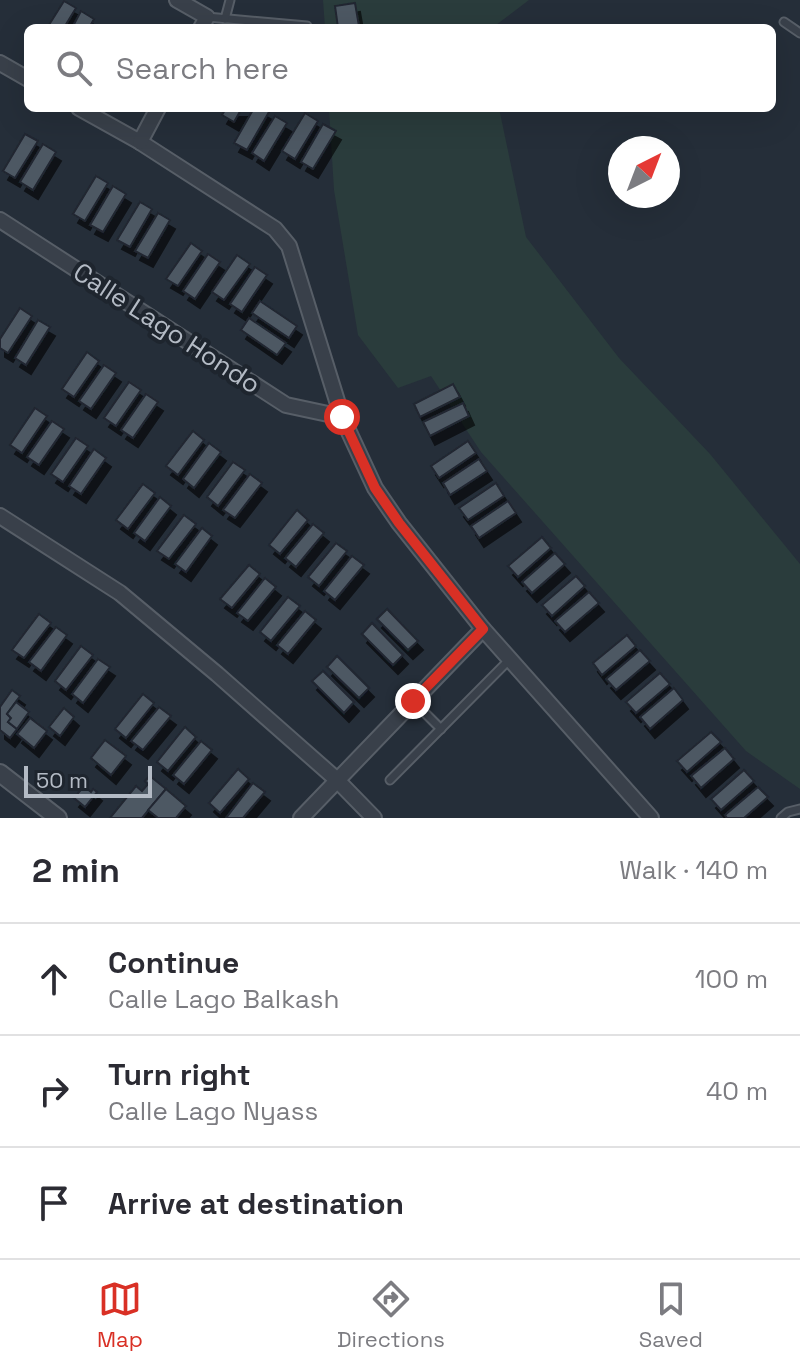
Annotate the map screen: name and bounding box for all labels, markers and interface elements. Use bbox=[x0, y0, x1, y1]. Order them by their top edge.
search box bbox=[24, 24, 776, 112]
icon: search bbox=[52, 46, 96, 90]
text: Search here bbox=[116, 49, 289, 88]
north arrow bbox=[608, 136, 680, 208]
street label: Calle Lago Hondo bbox=[67, 255, 267, 401]
route start bbox=[324, 399, 360, 435]
route end bbox=[395, 683, 431, 719]
scale bar bbox=[24, 762, 152, 798]
text: 50 m bbox=[36, 766, 88, 794]
text: 2 min bbox=[32, 849, 120, 892]
text: Walk · 140 m bbox=[619, 853, 768, 887]
text: Continue bbox=[108, 943, 239, 982]
icon: ahead bbox=[32, 957, 76, 1001]
text: 100 m bbox=[695, 962, 768, 996]
text: Calle Lago Balkash bbox=[108, 982, 339, 1016]
text: Turn right bbox=[108, 1055, 251, 1094]
icon: right bbox=[32, 1069, 76, 1113]
text: 40 m bbox=[706, 1074, 768, 1108]
text: Calle Lago Nyass bbox=[108, 1094, 318, 1128]
icon: arrive bbox=[32, 1181, 76, 1225]
text: Arrive at destination bbox=[108, 1184, 404, 1223]
tab: Map bbox=[97, 1277, 143, 1353]
tab: Directions bbox=[337, 1277, 445, 1353]
tab: Saved bbox=[639, 1277, 703, 1353]

